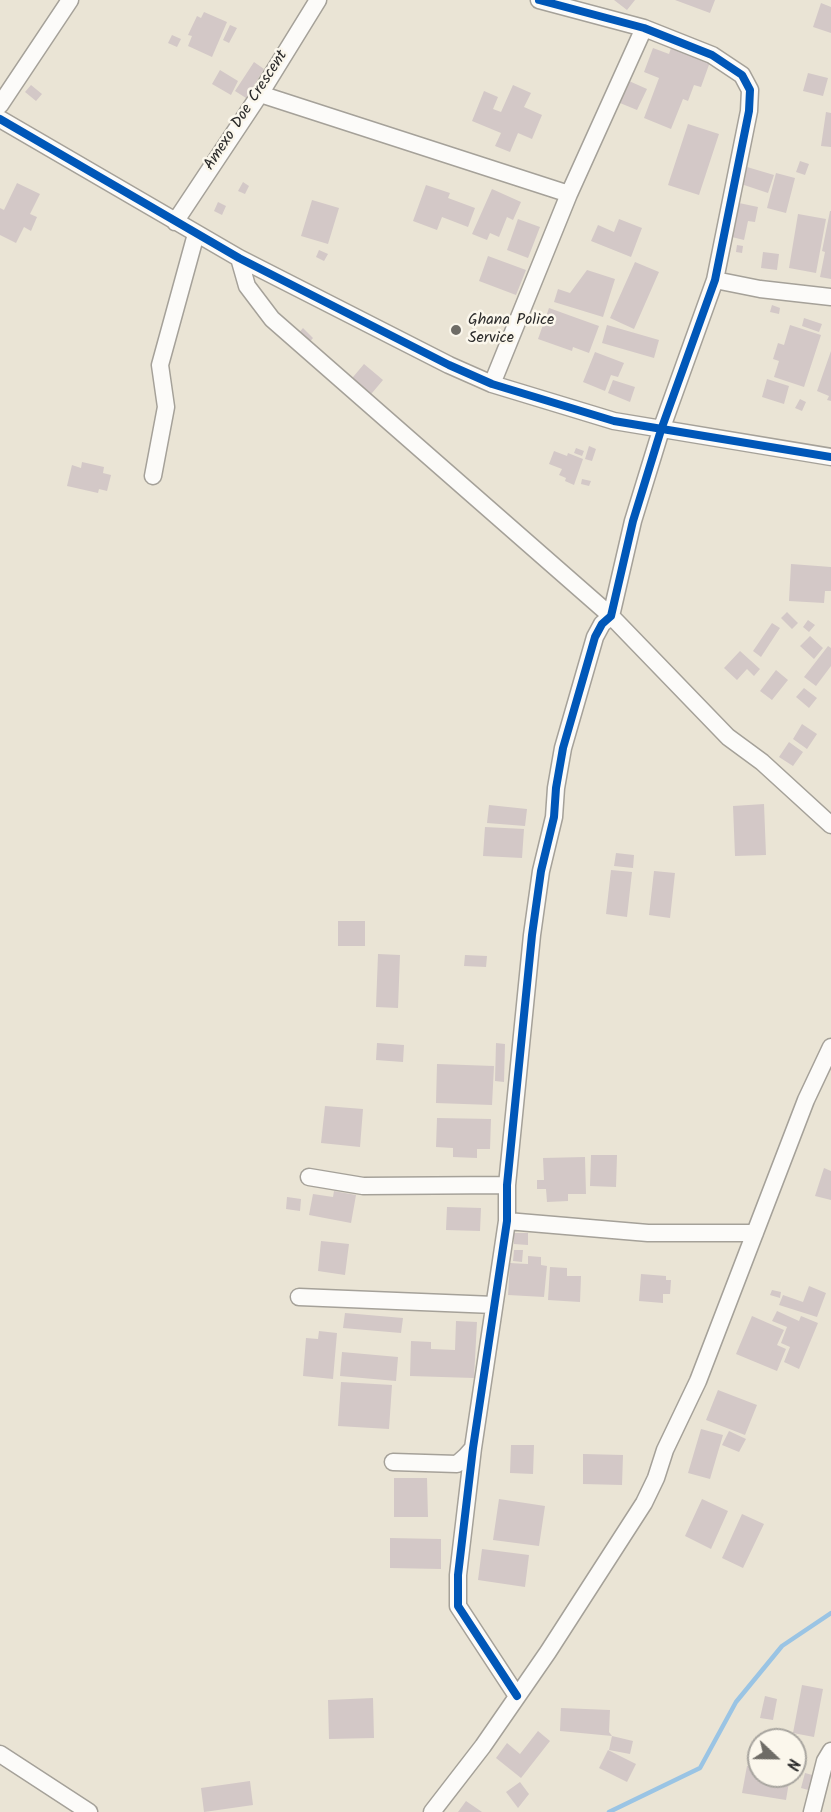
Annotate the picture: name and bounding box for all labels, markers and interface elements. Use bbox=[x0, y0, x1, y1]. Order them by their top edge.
street label: Amexo Doe Crescent bbox=[201, 47, 293, 175]
place label: Ghana Police Service bbox=[468, 311, 554, 349]
marker: Ghana Police Service bbox=[449, 323, 463, 337]
north arrow bbox=[747, 1728, 807, 1788]
text: N bbox=[779, 1755, 806, 1774]

